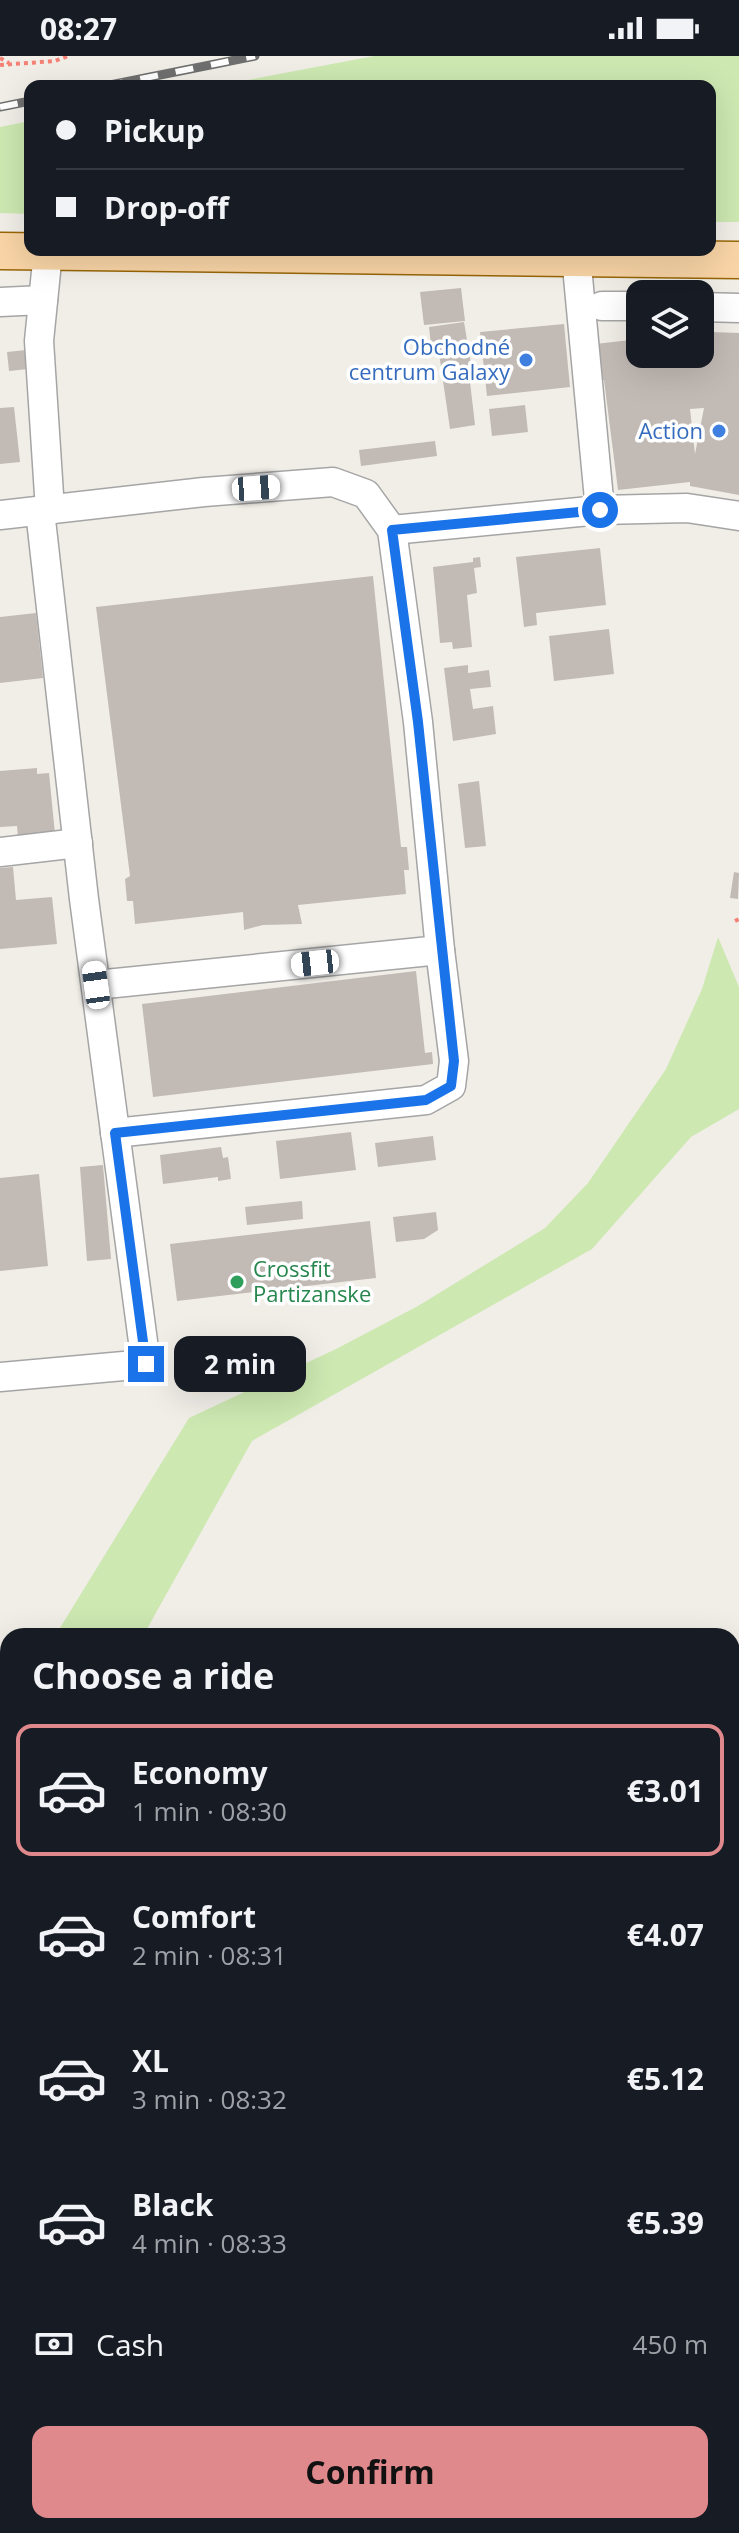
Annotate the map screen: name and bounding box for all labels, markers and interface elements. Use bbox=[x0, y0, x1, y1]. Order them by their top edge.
text: 08:27 bbox=[40, 8, 117, 49]
text: Pickup bbox=[104, 110, 205, 151]
text: Drop-off bbox=[104, 187, 229, 228]
map controls bbox=[626, 280, 714, 368]
button: layers bbox=[626, 280, 714, 368]
place label: Obchodné centrum Galaxy bbox=[349, 331, 511, 386]
marker: Obchodné centrum Galaxy bbox=[517, 351, 535, 369]
place label: Action bbox=[638, 415, 703, 445]
marker: Action bbox=[710, 422, 728, 440]
car bbox=[231, 474, 281, 502]
route start bbox=[582, 492, 618, 528]
car bbox=[290, 949, 340, 977]
car bbox=[81, 960, 111, 1010]
place label: Crossfit Partizanske bbox=[253, 1253, 371, 1308]
marker: Crossfit Partizanske bbox=[228, 1273, 246, 1291]
callout: 2 min bbox=[174, 1336, 306, 1392]
route end bbox=[128, 1346, 164, 1382]
text: 2 min bbox=[204, 1346, 276, 1382]
text: Choose a ride bbox=[32, 1651, 274, 1700]
text: Economy bbox=[132, 1752, 268, 1793]
icon: car bbox=[36, 1754, 108, 1826]
text: €3.01 bbox=[627, 1770, 704, 1811]
text: 1 min · 08:30 bbox=[132, 1793, 287, 1829]
text: Comfort bbox=[132, 1896, 256, 1937]
icon: car bbox=[36, 1898, 108, 1970]
text: €4.07 bbox=[627, 1914, 704, 1955]
text: 2 min · 08:31 bbox=[132, 1937, 287, 1973]
text: XL bbox=[132, 2040, 169, 2081]
icon: car bbox=[36, 2042, 108, 2114]
text: €5.12 bbox=[627, 2058, 704, 2099]
text: 3 min · 08:32 bbox=[132, 2081, 287, 2117]
text: Black bbox=[132, 2184, 213, 2225]
icon: car bbox=[36, 2186, 108, 2258]
text: €5.39 bbox=[627, 2202, 704, 2243]
text: 4 min · 08:33 bbox=[132, 2225, 287, 2261]
icon: cash bbox=[32, 2322, 76, 2366]
text: Cash bbox=[96, 2324, 164, 2365]
text: 450 m bbox=[633, 2326, 708, 2362]
button: Confirm bbox=[32, 2426, 708, 2518]

